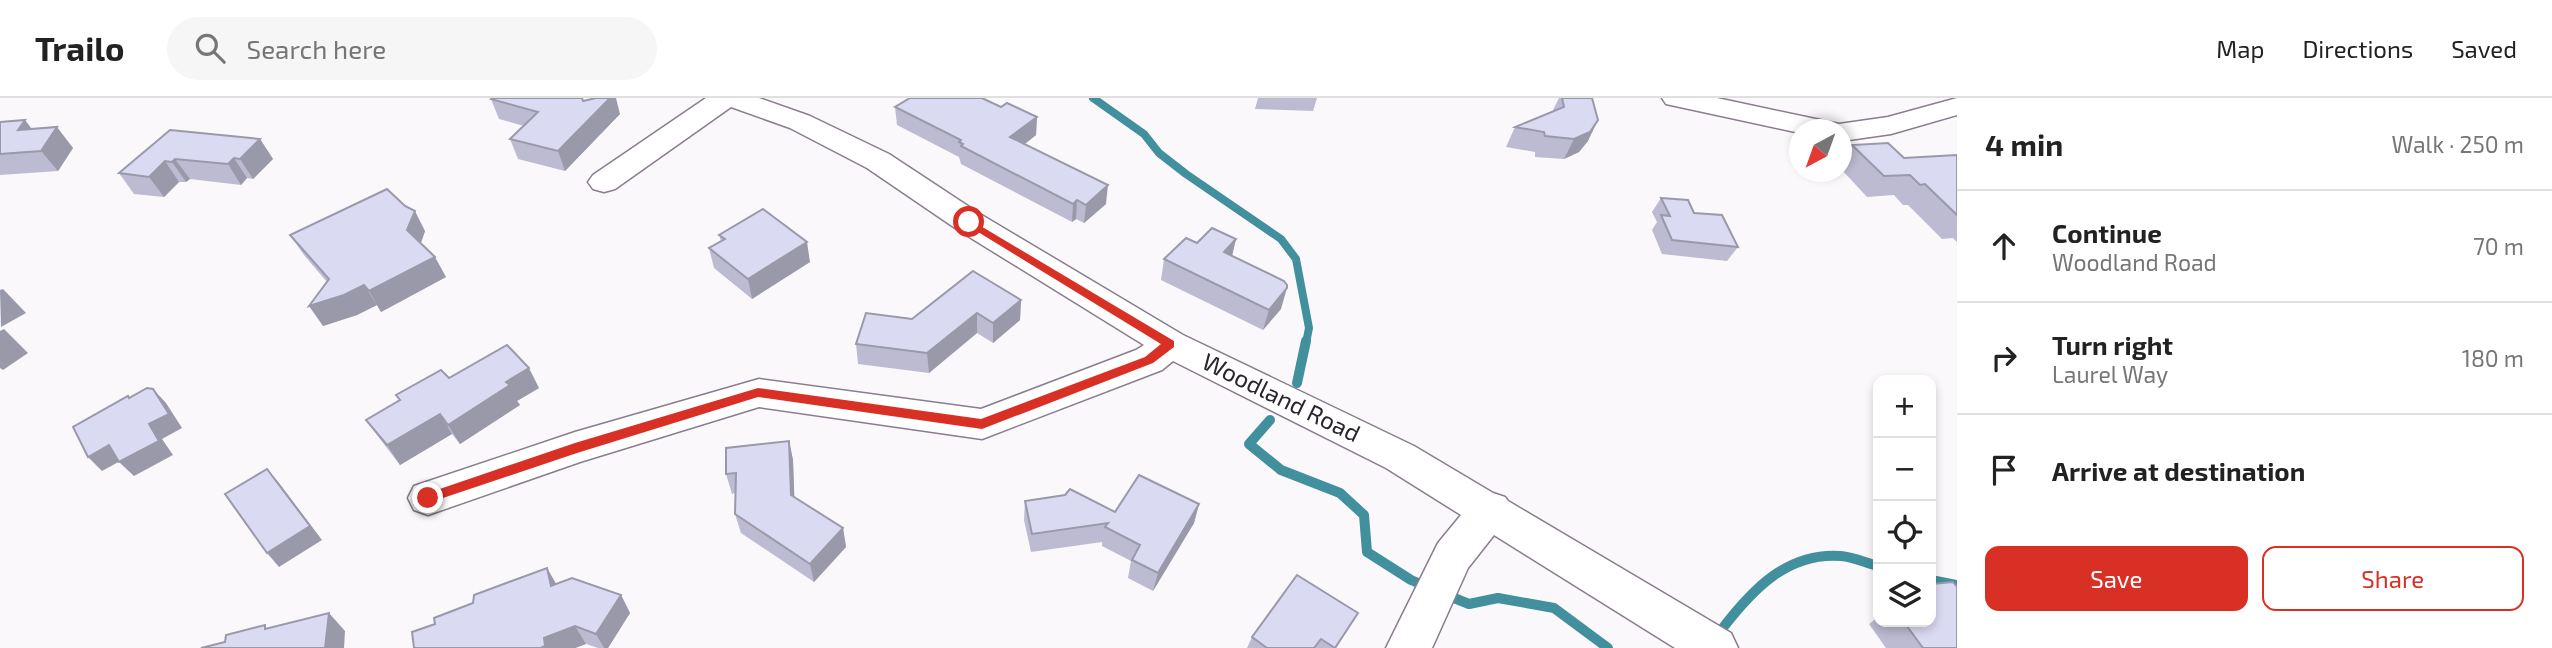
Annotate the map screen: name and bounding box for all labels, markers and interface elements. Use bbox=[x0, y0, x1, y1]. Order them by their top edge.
search box bbox=[167, 17, 657, 80]
text: Trailo bbox=[35, 28, 125, 68]
icon: search bbox=[191, 29, 229, 67]
text: Search here bbox=[247, 33, 386, 64]
text: Map bbox=[2216, 34, 2264, 63]
text: Directions bbox=[2302, 34, 2413, 63]
text: Saved bbox=[2451, 34, 2517, 63]
north arrow bbox=[1789, 119, 1852, 182]
text: 4 min bbox=[1985, 126, 2063, 162]
text: Walk · 250 m bbox=[2391, 130, 2524, 158]
route start bbox=[953, 206, 984, 237]
text: Continue bbox=[2052, 217, 2162, 248]
icon: ahead bbox=[1985, 227, 2023, 265]
text: 70 m bbox=[2473, 232, 2524, 260]
text: Woodland Road bbox=[2052, 248, 2217, 276]
text: Turn right bbox=[2052, 329, 2173, 360]
icon: right bbox=[1985, 339, 2023, 377]
text: 180 m bbox=[2462, 344, 2524, 372]
street label: Woodland Road bbox=[1198, 346, 1365, 447]
text: Laurel Way bbox=[2052, 360, 2168, 388]
map controls bbox=[1873, 375, 1936, 627]
button: + bbox=[1873, 375, 1936, 438]
button: − bbox=[1873, 438, 1936, 501]
icon: arrive bbox=[1985, 451, 2023, 489]
text: Arrive at destination bbox=[2052, 455, 2305, 486]
route end bbox=[412, 482, 443, 513]
button: locate bbox=[1873, 501, 1936, 564]
button: Save bbox=[1985, 546, 2248, 611]
button: Share bbox=[2262, 546, 2524, 611]
button: layers bbox=[1873, 564, 1936, 627]

